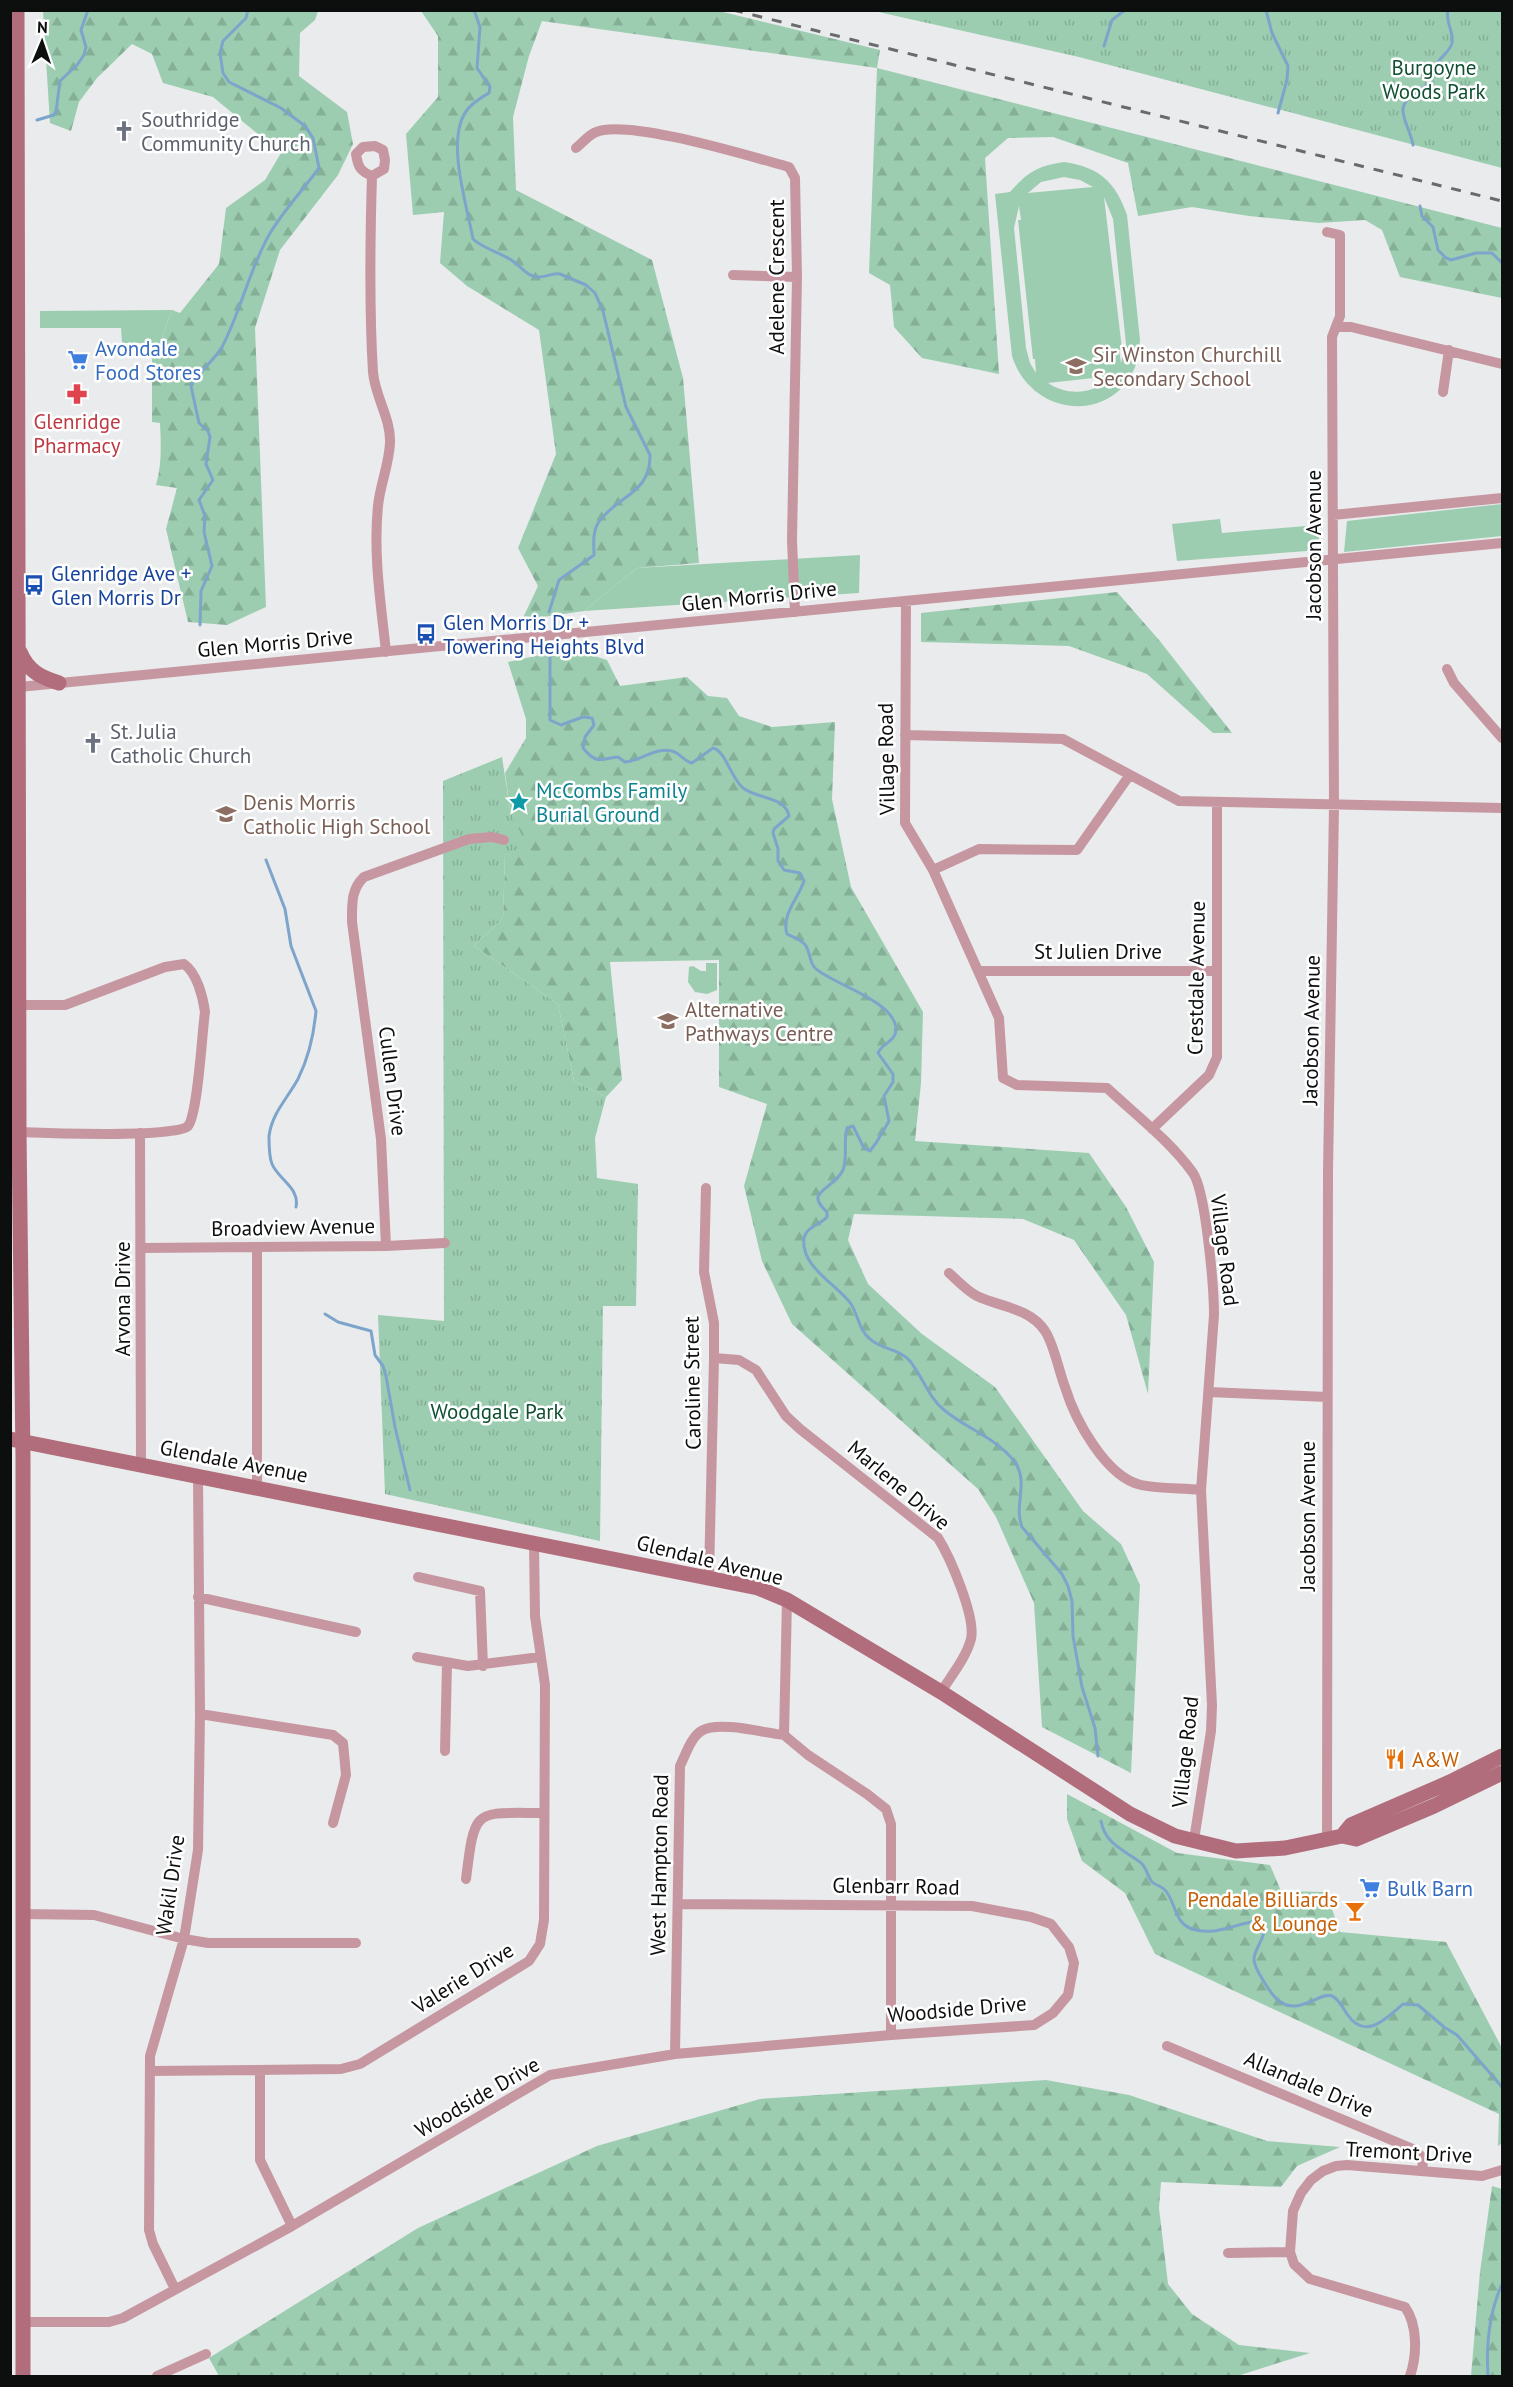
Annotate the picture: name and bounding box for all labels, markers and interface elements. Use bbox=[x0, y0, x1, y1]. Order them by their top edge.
north arrow bbox=[12, 12, 72, 72]
text: N bbox=[37, 17, 48, 37]
park label: Burgoyne Woods Park bbox=[1382, 54, 1486, 105]
place label: Southridge Community Church bbox=[141, 106, 311, 157]
church icon: Southridge Community Church bbox=[112, 119, 136, 143]
street label: Adelene Crescent bbox=[763, 199, 790, 355]
place label: Avondale Food Stores bbox=[95, 335, 201, 386]
place label: Sir Winston Churchill Secondary School bbox=[1093, 341, 1282, 392]
supermarket icon: Avondale Food Stores bbox=[66, 348, 90, 372]
school or university icon: Sir Winston Churchill Secondary School bbox=[1064, 354, 1088, 378]
pharmacy icon: Glenridge Pharmacy bbox=[65, 382, 89, 406]
place label: Glenridge Pharmacy bbox=[33, 408, 121, 459]
street label: Jacobson Avenue bbox=[1300, 470, 1327, 621]
place label: Glenridge Ave + Glen Morris Dr bbox=[51, 560, 191, 611]
bus stop icon: Glenridge Ave + Glen Morris Dr bbox=[22, 573, 46, 597]
street label: Glen Morris Drive bbox=[680, 574, 838, 618]
place label: Glen Morris Dr + Towering Heights Blvd bbox=[443, 609, 645, 660]
bus stop icon: Glen Morris Dr + Towering Heights Blvd bbox=[414, 622, 438, 646]
street label: Glen Morris Drive bbox=[196, 623, 354, 663]
street label: Village Road bbox=[872, 703, 900, 816]
place label: St. Julia Catholic Church bbox=[110, 718, 251, 769]
church icon: St. Julia Catholic Church bbox=[81, 731, 105, 755]
place label: McCombs Family Burial Ground bbox=[536, 777, 688, 828]
place label: Denis Morris Catholic High School bbox=[243, 789, 430, 840]
place icon: McCombs Family Burial Ground bbox=[507, 790, 531, 814]
school or university icon: Denis Morris Catholic High School bbox=[214, 802, 238, 826]
street label: Crestdale Avenue bbox=[1181, 901, 1211, 1055]
street label: St Julien Drive bbox=[1034, 938, 1162, 965]
street label: Jacobson Avenue bbox=[1296, 955, 1326, 1106]
place label: Alternative Pathways Centre bbox=[685, 996, 833, 1047]
school or university icon: Alternative Pathways Centre bbox=[656, 1009, 680, 1033]
street label: Cullen Drive bbox=[373, 1025, 413, 1137]
street label: Village Road bbox=[1205, 1192, 1245, 1307]
street label: Broadview Avenue bbox=[211, 1212, 375, 1242]
street label: Arvona Drive bbox=[109, 1241, 136, 1357]
street label: Caroline Street bbox=[677, 1316, 707, 1450]
park label: Woodgale Park bbox=[430, 1398, 564, 1425]
street label: Glendale Avenue bbox=[158, 1433, 310, 1489]
street label: Marlene Drive bbox=[842, 1434, 956, 1536]
street label: Jacobson Avenue bbox=[1294, 1441, 1321, 1592]
street label: Glendale Avenue bbox=[634, 1529, 786, 1591]
street label: Village Road bbox=[1166, 1695, 1204, 1810]
place label: A&W bbox=[1412, 1746, 1459, 1773]
restaurant icon: A&W bbox=[1383, 1747, 1407, 1771]
street label: West Hampton Road bbox=[644, 1774, 674, 1956]
street label: Wakil Drive bbox=[150, 1833, 190, 1937]
street label: Glenbarr Road bbox=[832, 1871, 960, 1901]
place label: Bulk Barn bbox=[1387, 1875, 1473, 1902]
supermarket icon: Bulk Barn bbox=[1358, 1876, 1382, 1900]
place label: Pendale Billiards & Lounge bbox=[1187, 1886, 1338, 1937]
bar icon: Pendale Billiards & Lounge bbox=[1343, 1899, 1367, 1923]
street label: Valerie Drive bbox=[407, 1936, 519, 2020]
street label: Woodside Drive bbox=[886, 1989, 1028, 2029]
street label: Allandale Drive bbox=[1240, 2045, 1378, 2123]
street label: Woodside Drive bbox=[410, 2050, 544, 2144]
street label: Tremont Drive bbox=[1345, 2135, 1473, 2169]

